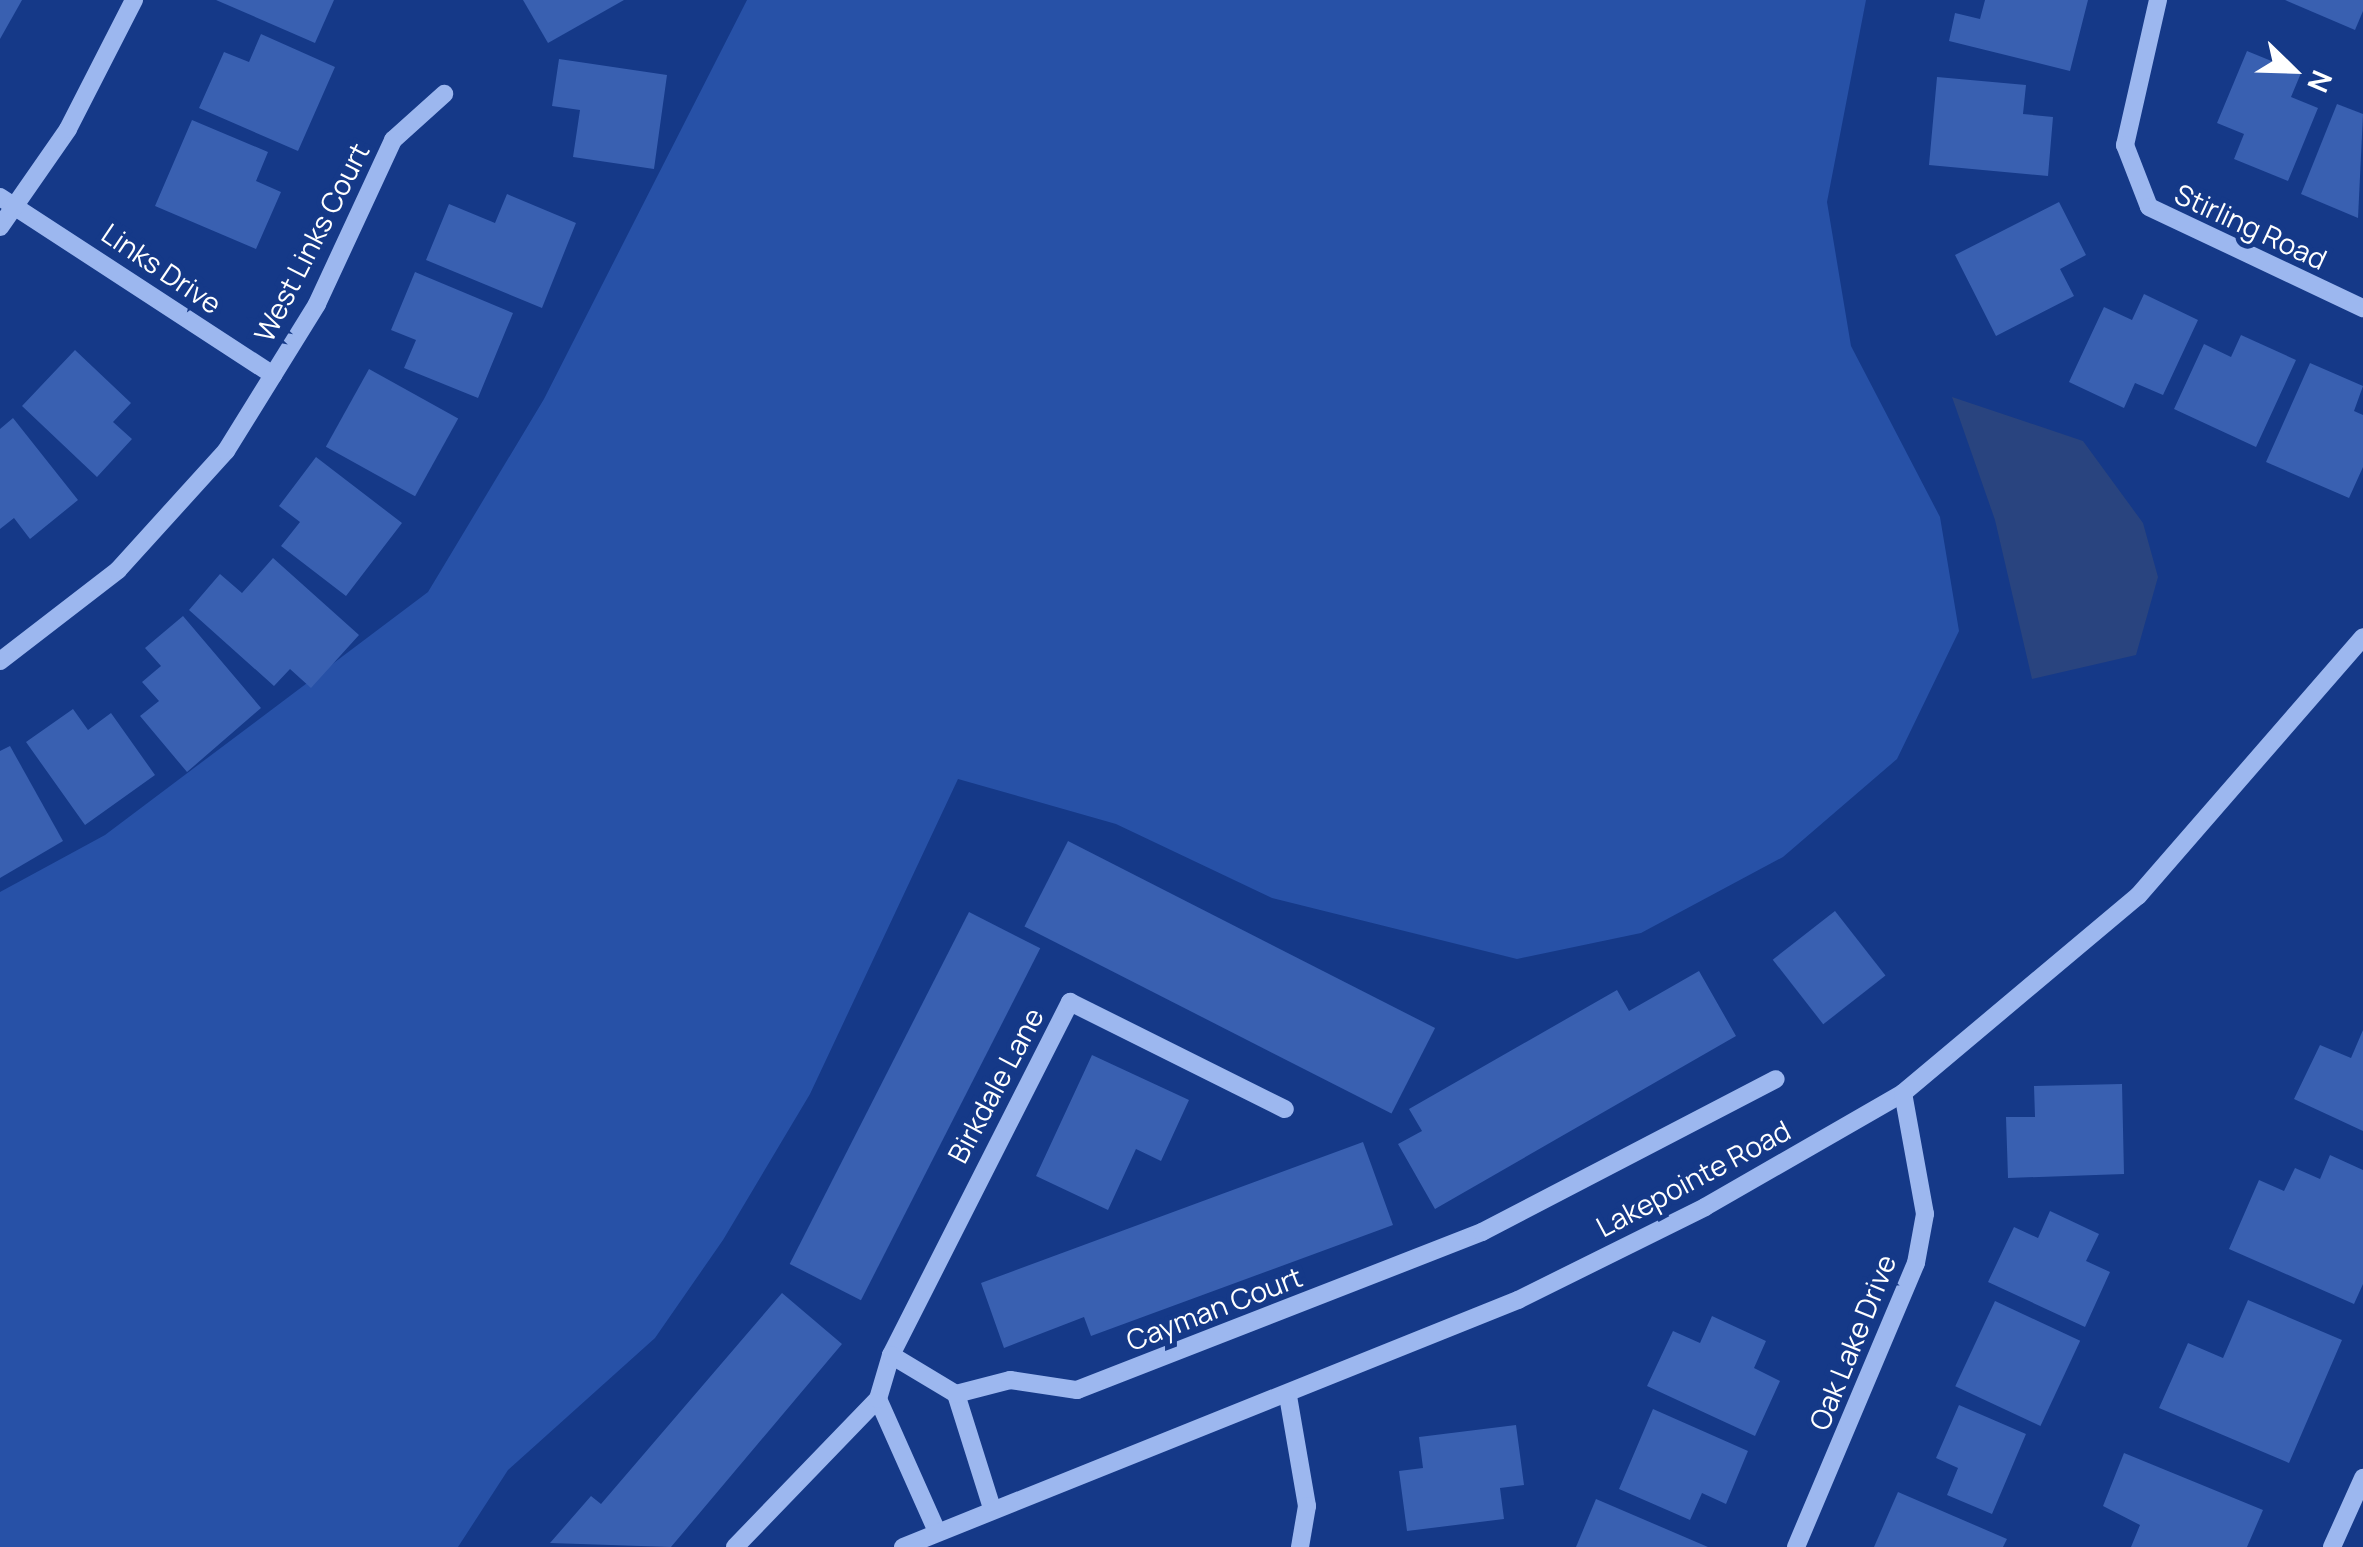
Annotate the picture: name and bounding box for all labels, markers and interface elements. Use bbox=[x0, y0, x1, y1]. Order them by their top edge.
north arrow bbox=[2243, 20, 2343, 120]
text: N bbox=[2299, 65, 2342, 98]
street label: West Links Court bbox=[246, 137, 376, 347]
street label: Stirling Road bbox=[2170, 176, 2332, 276]
street label: Links Drive bbox=[96, 216, 228, 320]
street label: Birkdale Lane bbox=[940, 1002, 1050, 1168]
street label: Lakepointe Road bbox=[1590, 1113, 1796, 1243]
street label: Oak Lake Drive bbox=[1802, 1249, 1902, 1435]
street label: Cayman Court bbox=[1121, 1259, 1307, 1357]

